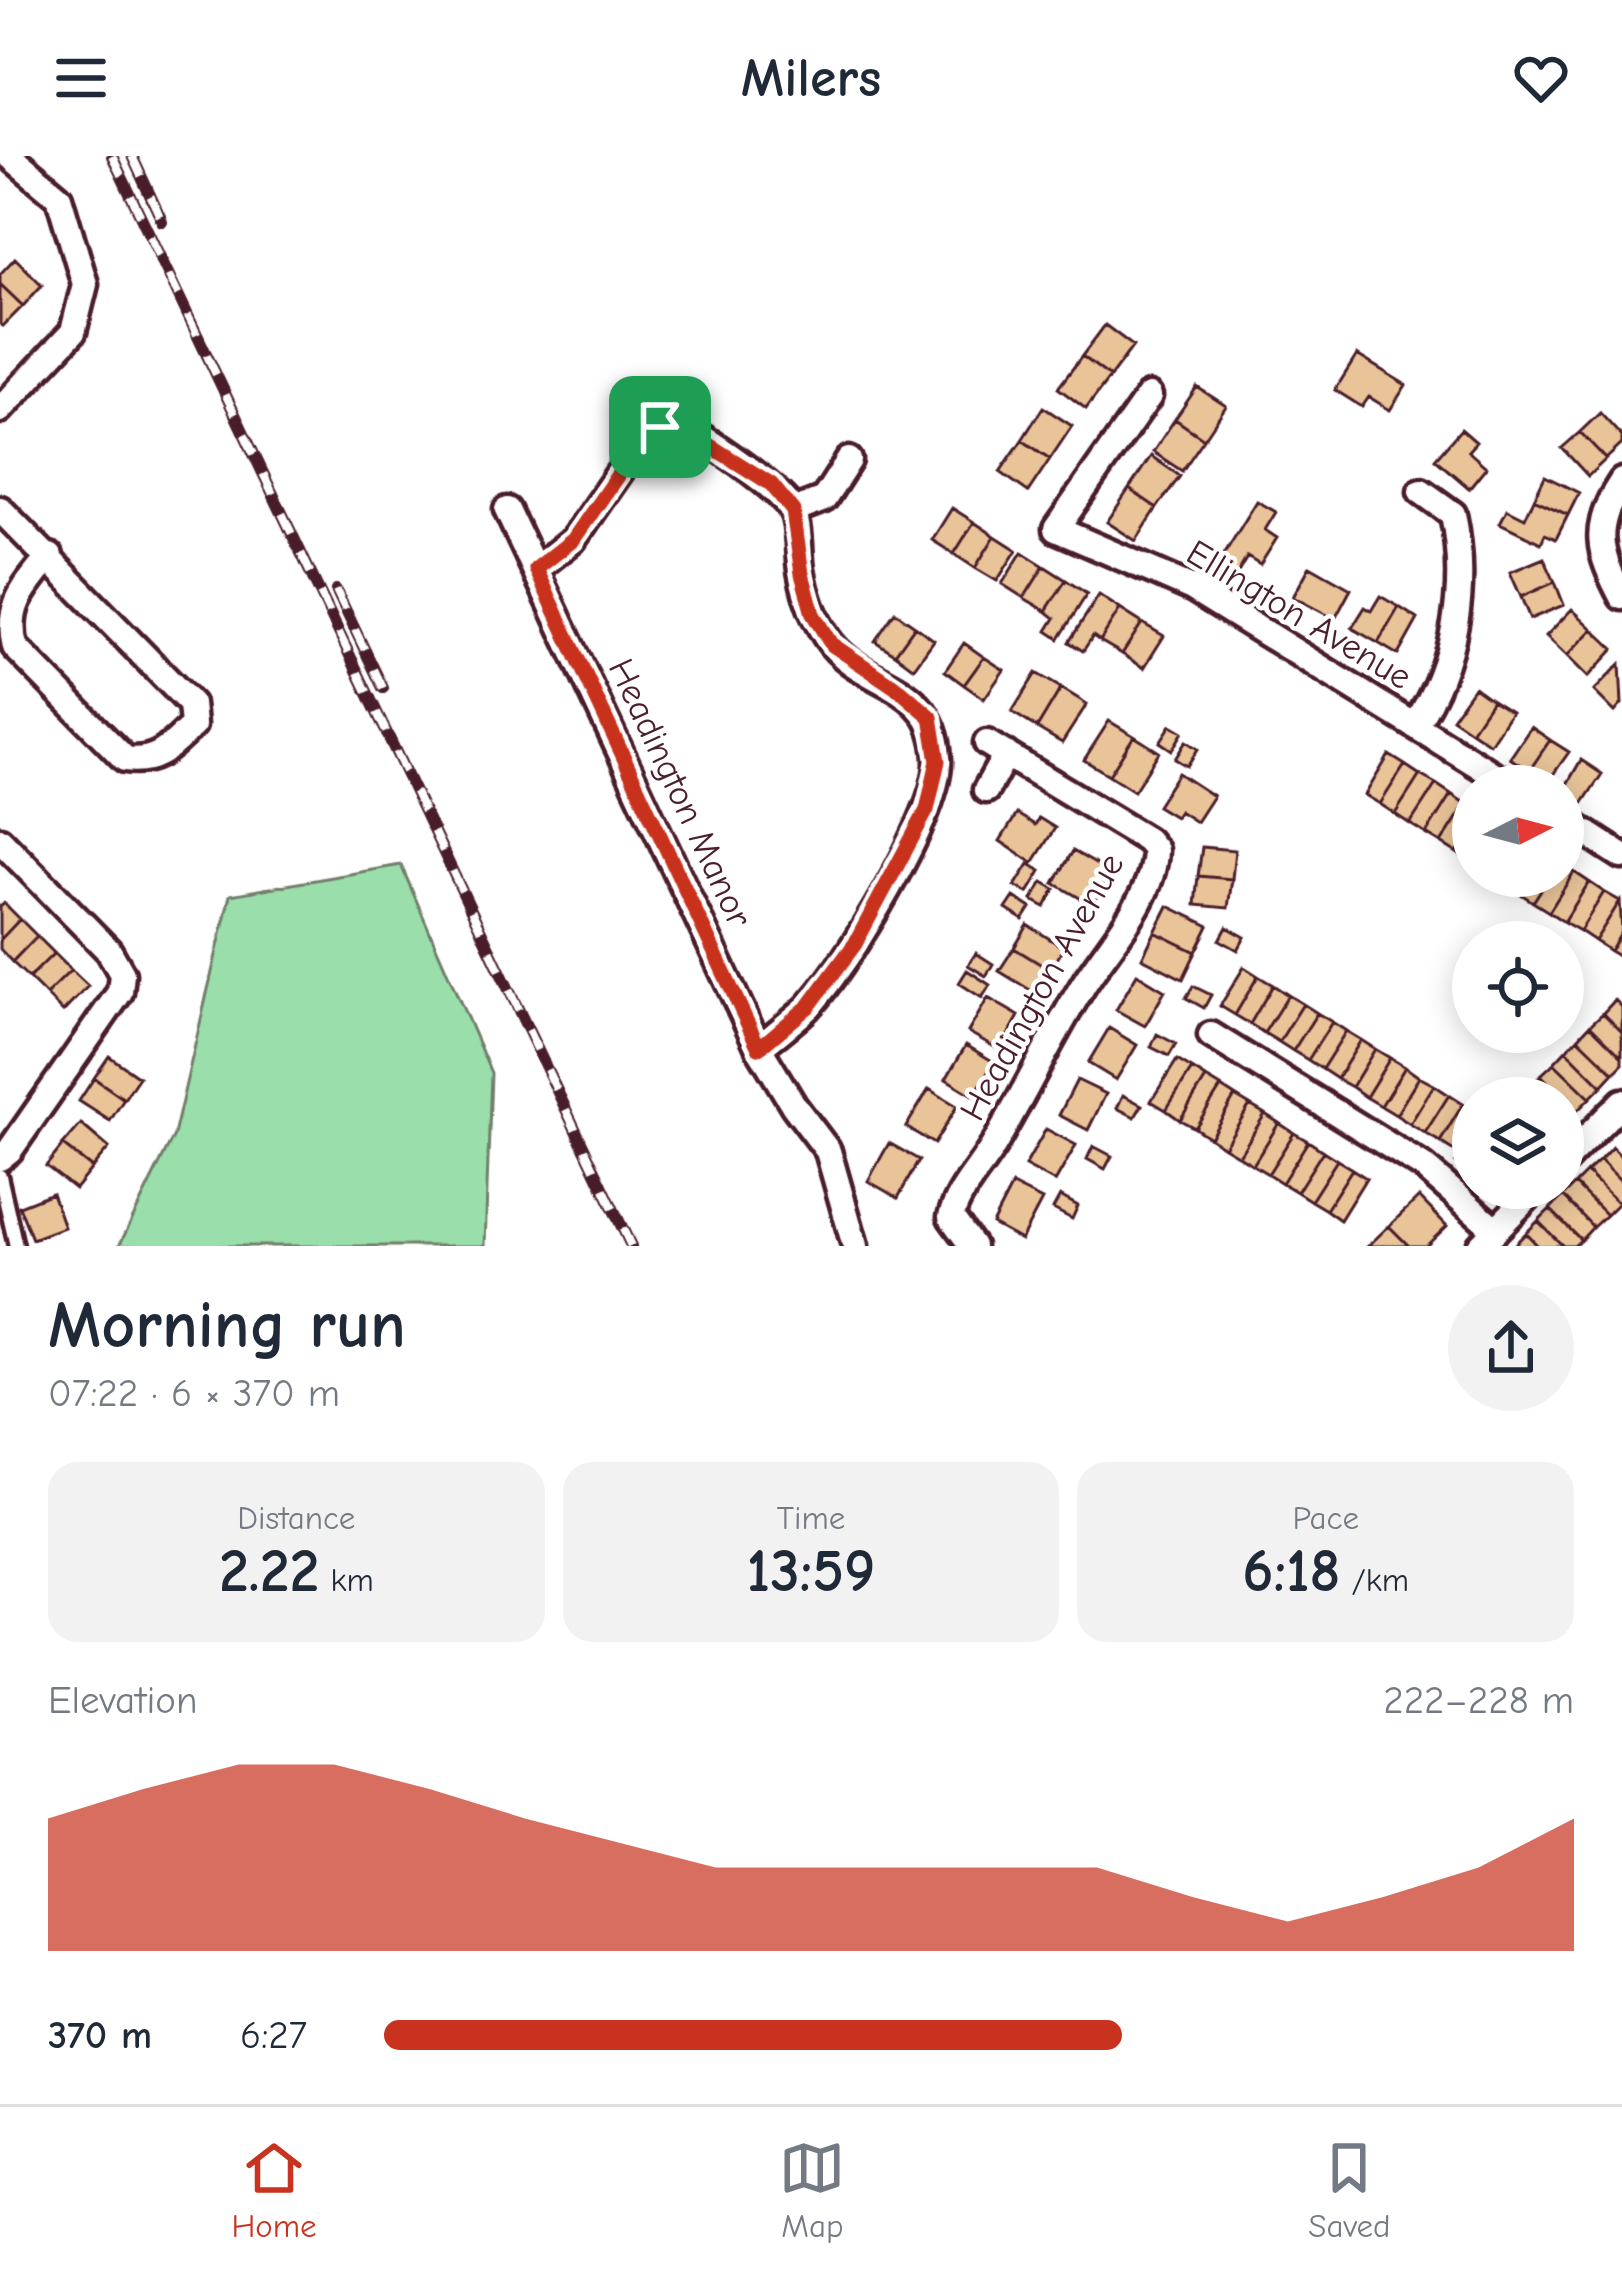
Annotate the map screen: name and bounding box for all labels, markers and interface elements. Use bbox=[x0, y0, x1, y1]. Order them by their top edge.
icon: menu bbox=[48, 45, 114, 111]
icon: heart bbox=[1508, 45, 1574, 111]
text: Milers bbox=[741, 47, 881, 110]
pin bbox=[609, 376, 711, 478]
icon: arrive bbox=[627, 394, 693, 460]
street label: Ellington Avenue bbox=[1179, 532, 1419, 698]
street label: Headington Manor bbox=[600, 652, 760, 934]
north arrow bbox=[1452, 765, 1584, 897]
map controls bbox=[1452, 765, 1584, 1209]
street label: Headington Avenue bbox=[952, 846, 1132, 1128]
button: locate bbox=[1452, 921, 1584, 1053]
button: layers bbox=[1452, 1077, 1584, 1209]
button: share bbox=[1448, 1285, 1574, 1411]
text: Morning run bbox=[48, 1288, 406, 1364]
text: 07:22 · 6 × 370 m bbox=[48, 1371, 340, 1416]
text: Distance bbox=[237, 1499, 355, 1537]
text: Time bbox=[777, 1499, 845, 1537]
text: Pace bbox=[1292, 1499, 1359, 1537]
text: 2.22 bbox=[219, 1537, 319, 1606]
text: 13:59 bbox=[747, 1537, 875, 1606]
text: 6:18 bbox=[1242, 1537, 1340, 1606]
text: km bbox=[319, 1561, 374, 1599]
text: /km bbox=[1340, 1561, 1409, 1599]
text: Elevation bbox=[48, 1678, 197, 1723]
text: 222–228 m bbox=[1383, 1678, 1574, 1723]
text: 370 m bbox=[48, 2013, 152, 2058]
text: 6:27 bbox=[240, 2013, 307, 2058]
tab: Home bbox=[231, 2135, 317, 2245]
tab: Map bbox=[779, 2135, 845, 2245]
tab: Saved bbox=[1308, 2135, 1391, 2245]

